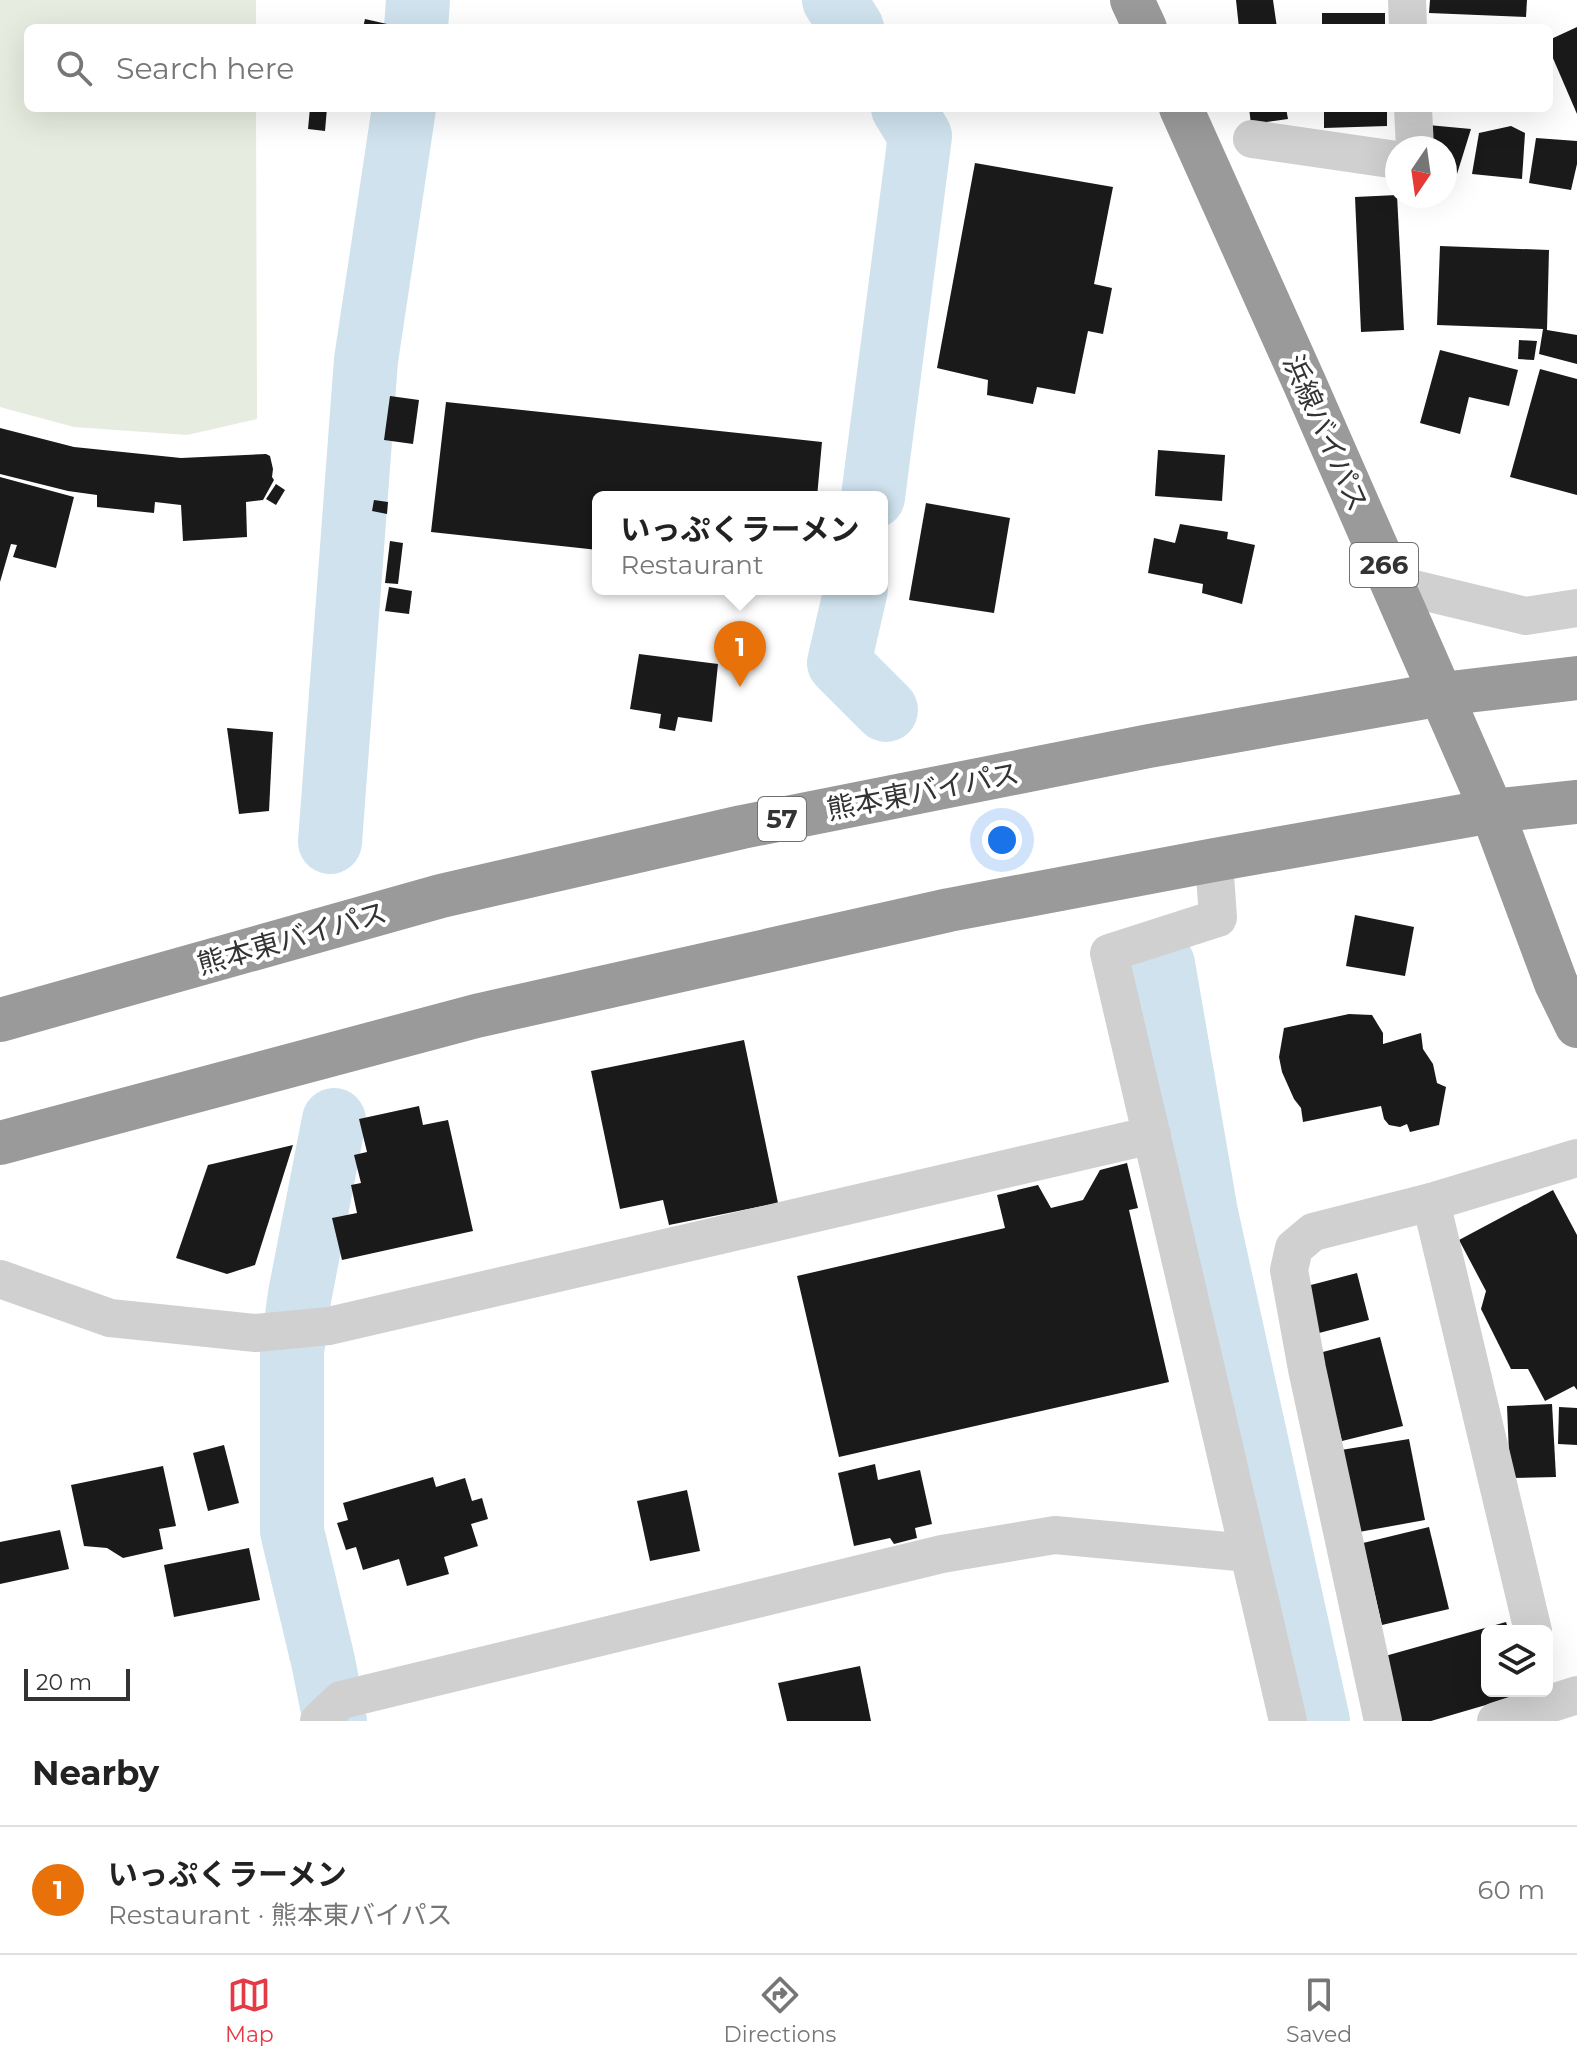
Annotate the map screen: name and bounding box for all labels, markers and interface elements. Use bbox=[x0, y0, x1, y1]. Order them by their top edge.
search box bbox=[24, 24, 1553, 112]
icon: search bbox=[52, 46, 96, 90]
text: Search here bbox=[116, 50, 294, 87]
north arrow bbox=[1385, 136, 1457, 208]
street label: 浜線バイパス bbox=[1276, 350, 1376, 516]
popup bbox=[592, 491, 888, 595]
text: いっぷくラーメン bbox=[621, 511, 859, 548]
road number: 266 bbox=[1350, 543, 1418, 587]
text: Restaurant bbox=[621, 549, 763, 581]
pin: 1 bbox=[714, 621, 766, 687]
street label: 熊本東バイパス bbox=[824, 756, 1022, 826]
road number: 57 bbox=[758, 797, 806, 841]
your location bbox=[982, 820, 1022, 860]
street label: 熊本東バイパス bbox=[193, 895, 391, 981]
map controls bbox=[1481, 1625, 1553, 1697]
button: layers bbox=[1481, 1625, 1553, 1697]
scale bar bbox=[24, 1665, 130, 1701]
text: 20 m bbox=[36, 1669, 92, 1696]
text: Nearby bbox=[32, 1752, 159, 1794]
text: いっぷくラーメン bbox=[108, 1856, 347, 1893]
text: 1 bbox=[53, 1874, 63, 1906]
text: 60 m bbox=[1478, 1874, 1545, 1906]
text: Restaurant · 熊本東バイパス bbox=[108, 1899, 453, 1931]
tab: Map bbox=[225, 1973, 274, 2048]
tab: Directions bbox=[724, 1973, 836, 2048]
tab: Saved bbox=[1286, 1973, 1352, 2048]

